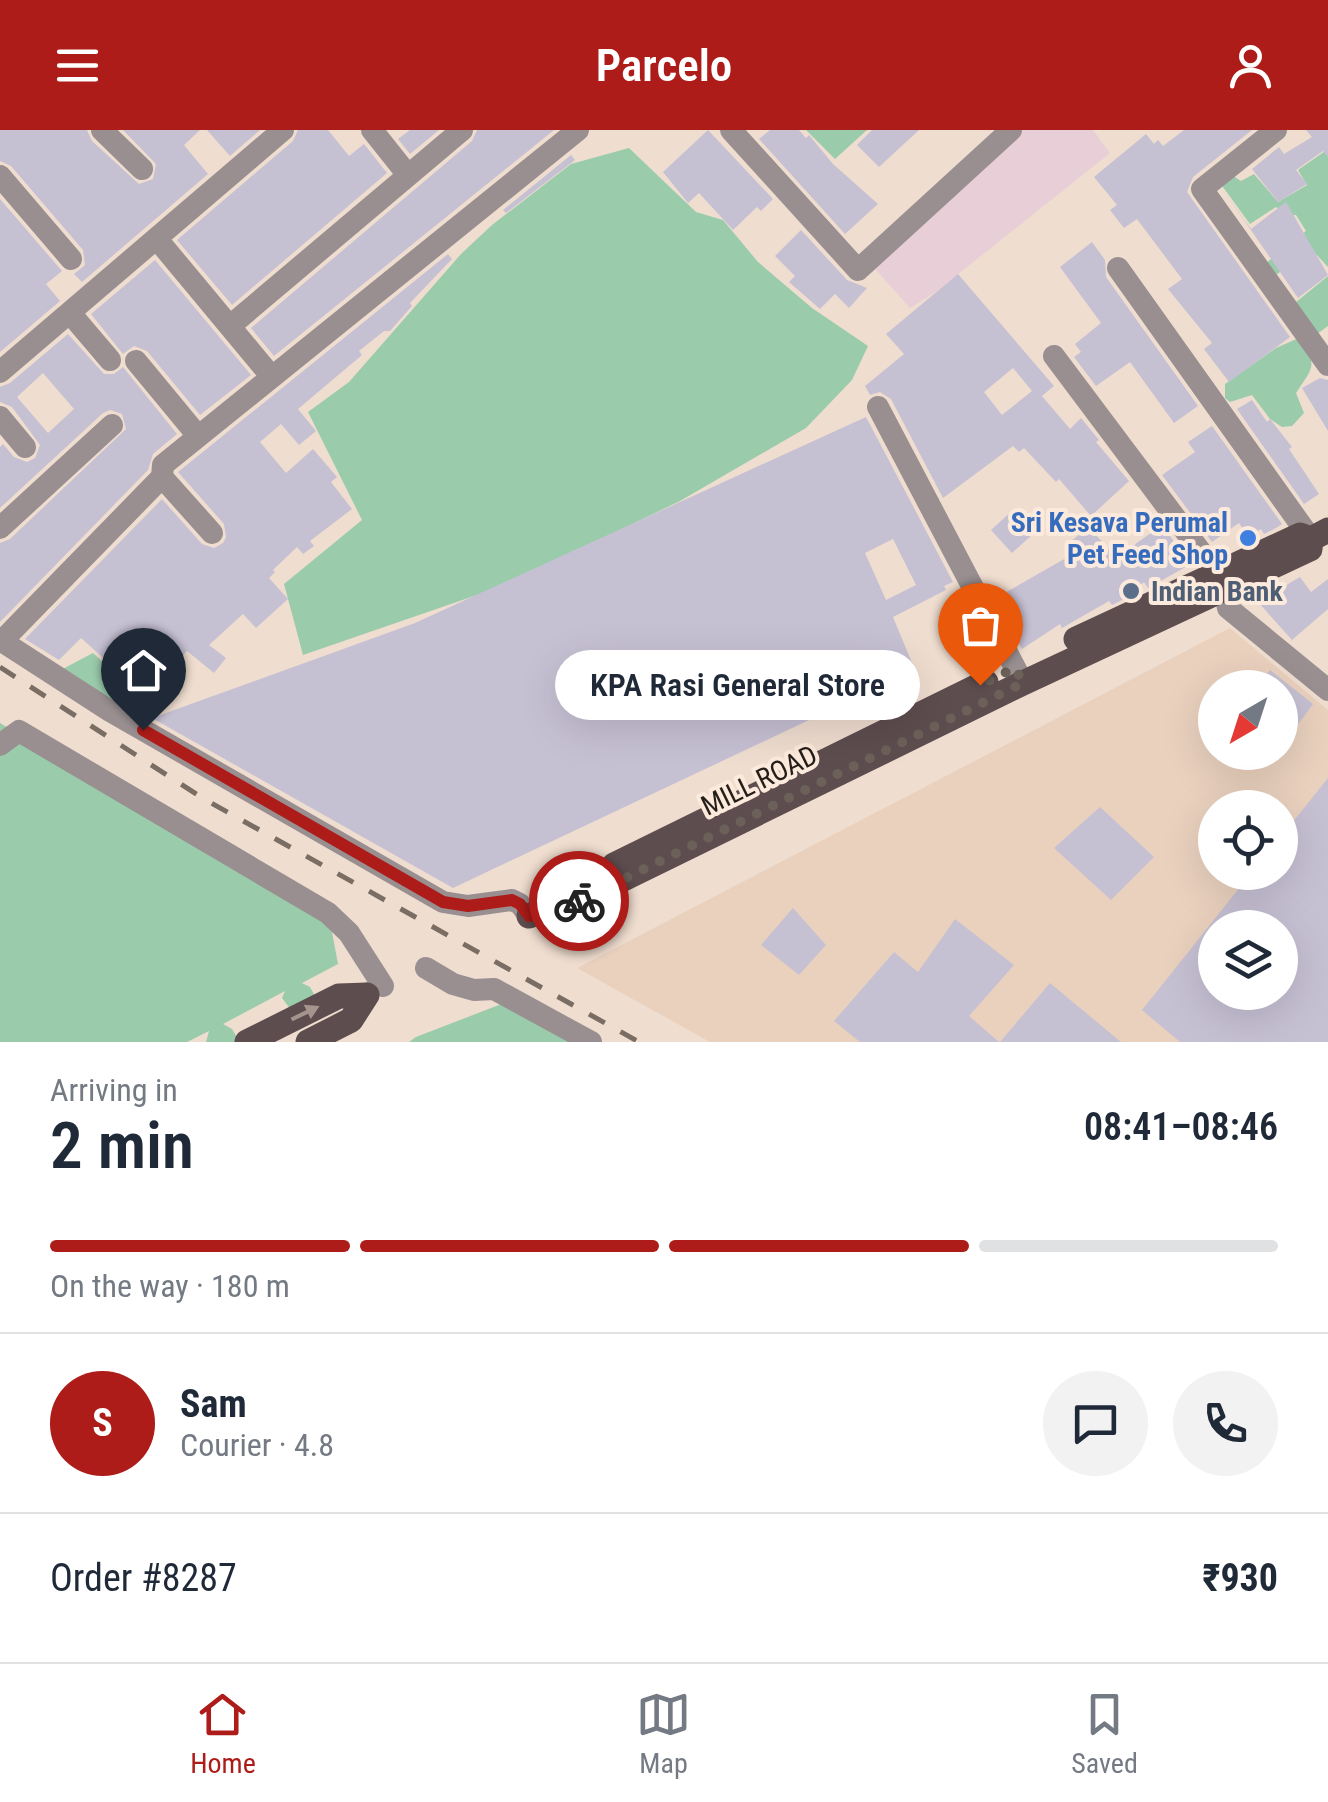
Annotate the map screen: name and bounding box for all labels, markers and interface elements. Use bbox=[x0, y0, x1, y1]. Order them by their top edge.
icon: menu bbox=[50, 38, 105, 93]
icon: person bbox=[1223, 38, 1278, 93]
text: Parcelo bbox=[596, 39, 732, 92]
place label: Sri Kesava Perumal Pet Feed Shop bbox=[1011, 506, 1228, 571]
marker: Sri Kesava Perumal Pet Feed Shop bbox=[1237, 527, 1259, 549]
place label: Indian Bank bbox=[1151, 575, 1283, 608]
marker: Indian Bank bbox=[1120, 580, 1142, 602]
pin bbox=[938, 583, 1023, 686]
icon: bag bbox=[953, 598, 1008, 653]
pin bbox=[101, 628, 186, 731]
icon: home bbox=[116, 643, 171, 698]
callout: KPA Rasi General Store bbox=[555, 650, 920, 720]
text: KPA Rasi General Store bbox=[590, 666, 885, 704]
north arrow bbox=[1198, 670, 1298, 770]
map controls bbox=[1198, 670, 1298, 1010]
street label: MILL ROAD bbox=[696, 738, 823, 823]
button: locate bbox=[1198, 790, 1298, 890]
courier bbox=[529, 851, 629, 951]
icon: bike bbox=[552, 874, 607, 929]
button: layers bbox=[1198, 910, 1298, 1010]
one-way arrow bbox=[291, 1005, 320, 1022]
text: Arriving in bbox=[50, 1071, 178, 1109]
text: 08:41–08:46 bbox=[1084, 1105, 1278, 1149]
text: 2 min bbox=[50, 1108, 194, 1184]
text: On the way · 180 m bbox=[50, 1267, 290, 1305]
button: chat bbox=[1043, 1371, 1148, 1476]
button: phone bbox=[1173, 1371, 1278, 1476]
text: Sam bbox=[180, 1382, 247, 1426]
text: S bbox=[92, 1401, 113, 1445]
text: Courier · 4.8 bbox=[180, 1426, 334, 1464]
text: Order #8287 bbox=[50, 1556, 237, 1600]
text: ₹930 bbox=[1202, 1556, 1278, 1600]
tab: Home bbox=[190, 1687, 256, 1780]
tab: Map bbox=[636, 1687, 691, 1780]
tab: Saved bbox=[1071, 1687, 1138, 1780]

